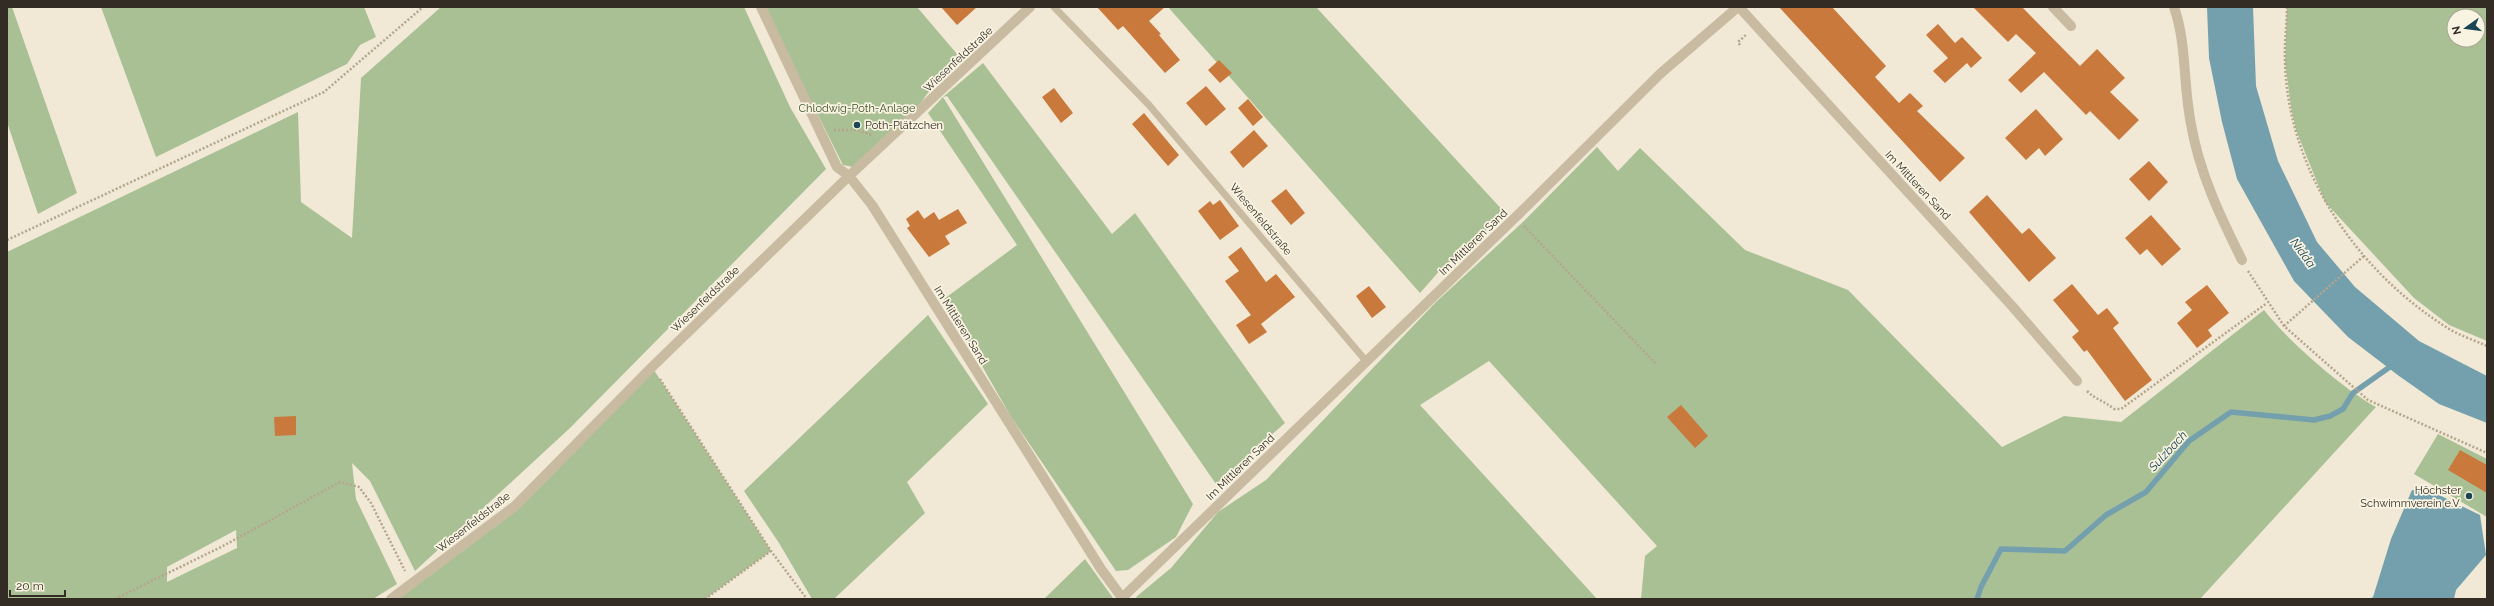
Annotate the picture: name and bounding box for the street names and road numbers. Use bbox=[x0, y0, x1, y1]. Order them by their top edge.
street label: Wiesenfeldstraße bbox=[921, 24, 996, 95]
street label: Im Mittleren Sand bbox=[1882, 148, 1953, 223]
street label: Wiesenfeldstraße bbox=[1227, 181, 1295, 258]
street label: Im Mittleren Sand bbox=[1437, 206, 1510, 278]
street label: Wiesenfeldstraße bbox=[669, 263, 742, 335]
street label: Im Mittleren Sand bbox=[931, 284, 990, 367]
street label: Im Mittleren Sand bbox=[1204, 431, 1277, 503]
street label: Wiesenfeldstraße bbox=[434, 489, 513, 555]

